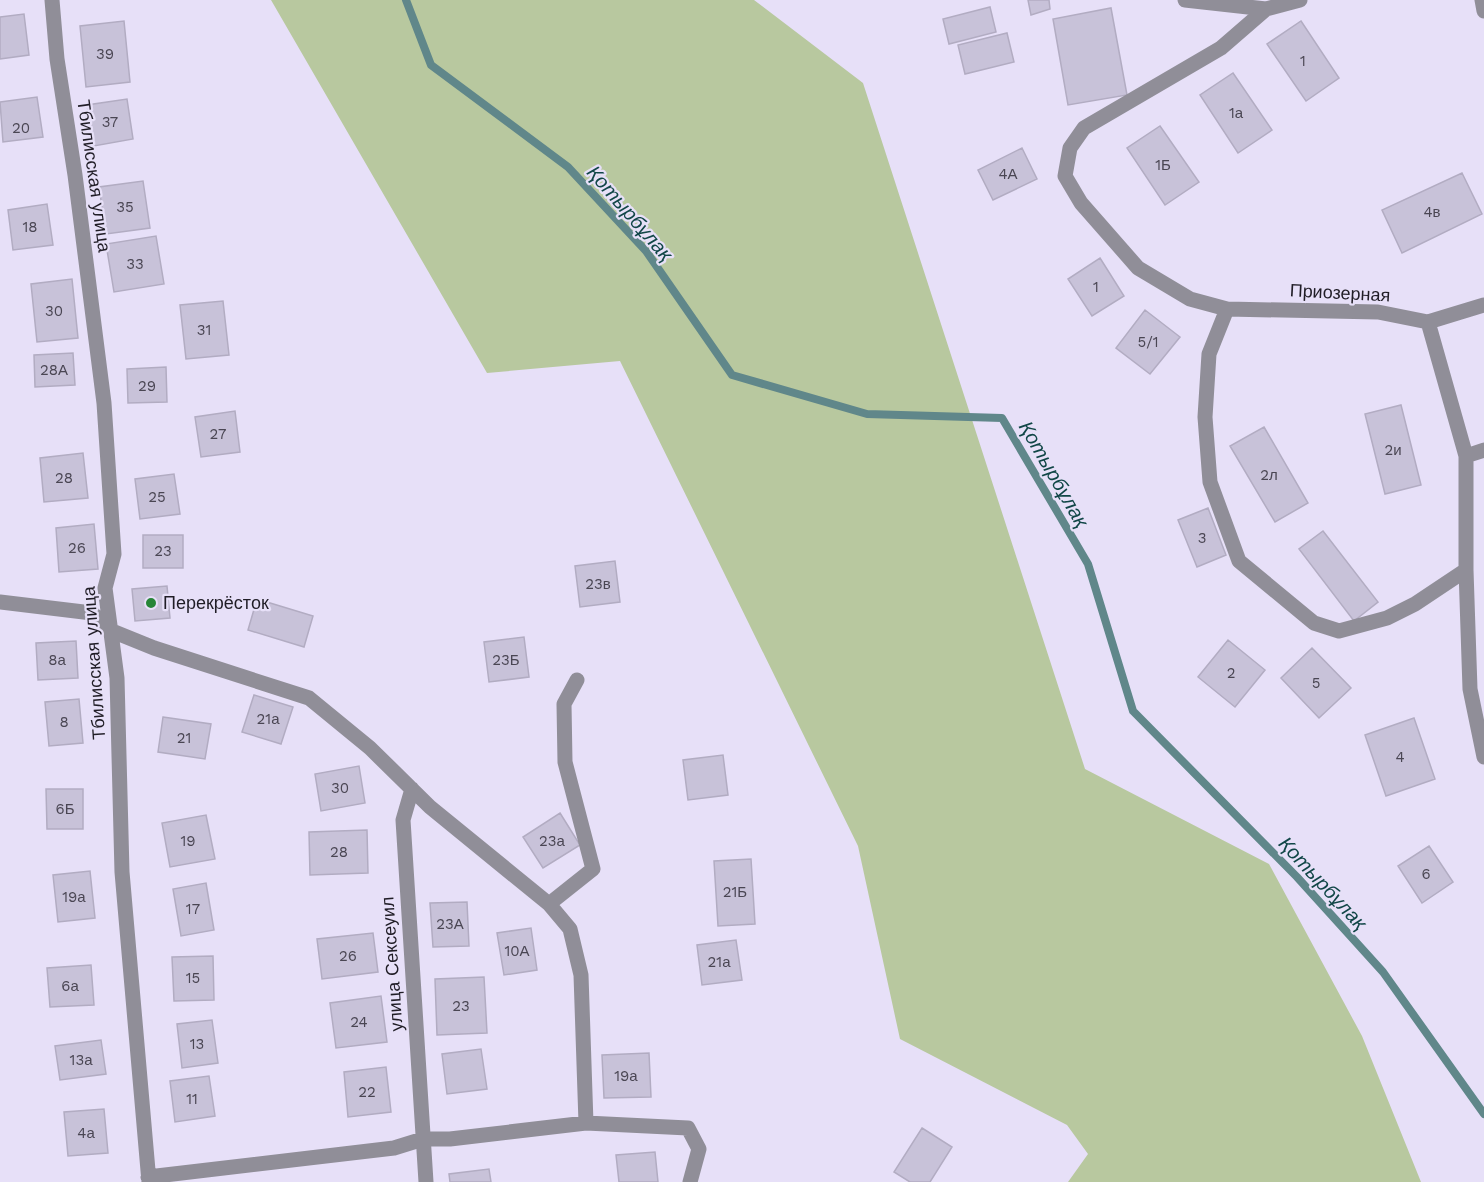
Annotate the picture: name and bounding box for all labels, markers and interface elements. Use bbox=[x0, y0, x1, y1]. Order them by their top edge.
house number: 39 bbox=[96, 45, 114, 63]
house number: 1 bbox=[1300, 52, 1306, 70]
street label: Тбилисская улица bbox=[73, 98, 116, 254]
house number: 1а bbox=[1229, 104, 1244, 122]
house number: 37 bbox=[102, 113, 118, 131]
house number: 20 bbox=[12, 119, 30, 137]
house number: 1Б bbox=[1155, 156, 1171, 174]
water label: Қотырбұлақ bbox=[582, 160, 679, 267]
house number: 4А bbox=[998, 165, 1018, 183]
house number: 35 bbox=[116, 198, 134, 216]
house number: 4в bbox=[1423, 203, 1441, 221]
house number: 18 bbox=[22, 218, 38, 236]
house number: 33 bbox=[126, 255, 144, 273]
house number: 1 bbox=[1093, 278, 1099, 296]
street label: Приозерная bbox=[1289, 279, 1391, 306]
house number: 30 bbox=[45, 302, 63, 320]
house number: 31 bbox=[197, 321, 211, 339]
house number: 5/1 bbox=[1137, 333, 1159, 351]
house number: 28А bbox=[40, 361, 68, 379]
house number: 29 bbox=[138, 377, 156, 395]
water label: Қотырбұлақ bbox=[1014, 417, 1095, 533]
house number: 27 bbox=[210, 425, 226, 443]
house number: 2и bbox=[1384, 441, 1402, 459]
house number: 2л bbox=[1260, 466, 1278, 484]
house number: 28 bbox=[55, 469, 73, 487]
house number: 25 bbox=[148, 488, 166, 506]
house number: 3 bbox=[1198, 529, 1206, 547]
house number: 26 bbox=[68, 539, 86, 557]
house number: 23 bbox=[154, 542, 172, 560]
house number: 23в bbox=[585, 575, 611, 593]
street label: Тбилисская улица bbox=[78, 585, 109, 740]
place label: Перекрёсток bbox=[163, 592, 269, 613]
marker: Перекрёсток bbox=[144, 596, 158, 610]
house number: 8а bbox=[48, 651, 66, 669]
house number: 23Б bbox=[492, 651, 520, 669]
house number: 2 bbox=[1227, 664, 1235, 682]
house number: 5 bbox=[1312, 674, 1320, 692]
house number: 21а bbox=[257, 710, 280, 728]
house number: 8 bbox=[59, 713, 69, 731]
house number: 21 bbox=[177, 729, 191, 747]
house number: 4 bbox=[1395, 748, 1405, 766]
house number: 30 bbox=[331, 779, 349, 797]
house number: 6Б bbox=[56, 800, 75, 818]
water label: Қотырбұлақ bbox=[1274, 831, 1373, 936]
house number: 19 bbox=[180, 832, 196, 850]
house number: 23а bbox=[539, 832, 566, 850]
house number: 28 bbox=[330, 843, 348, 861]
house number: 6 bbox=[1421, 865, 1431, 883]
house number: 21Б bbox=[723, 883, 747, 901]
house number: 19а bbox=[62, 888, 86, 906]
street label: улица Сексеуил bbox=[376, 896, 407, 1032]
house number: 17 bbox=[186, 900, 200, 918]
house number: 23А bbox=[436, 915, 464, 933]
house number: 10А bbox=[504, 942, 530, 960]
house number: 26 bbox=[339, 947, 357, 965]
house number: 21а bbox=[708, 953, 731, 971]
house number: 15 bbox=[186, 969, 200, 987]
house number: 6а bbox=[61, 977, 79, 995]
house number: 23 bbox=[452, 997, 470, 1015]
house number: 24 bbox=[350, 1013, 368, 1031]
house number: 13 bbox=[190, 1035, 204, 1053]
house number: 13а bbox=[70, 1051, 93, 1069]
house number: 19а bbox=[614, 1067, 638, 1085]
house number: 22 bbox=[358, 1083, 376, 1101]
house number: 11 bbox=[186, 1090, 198, 1108]
house number: 4а bbox=[77, 1124, 95, 1142]

